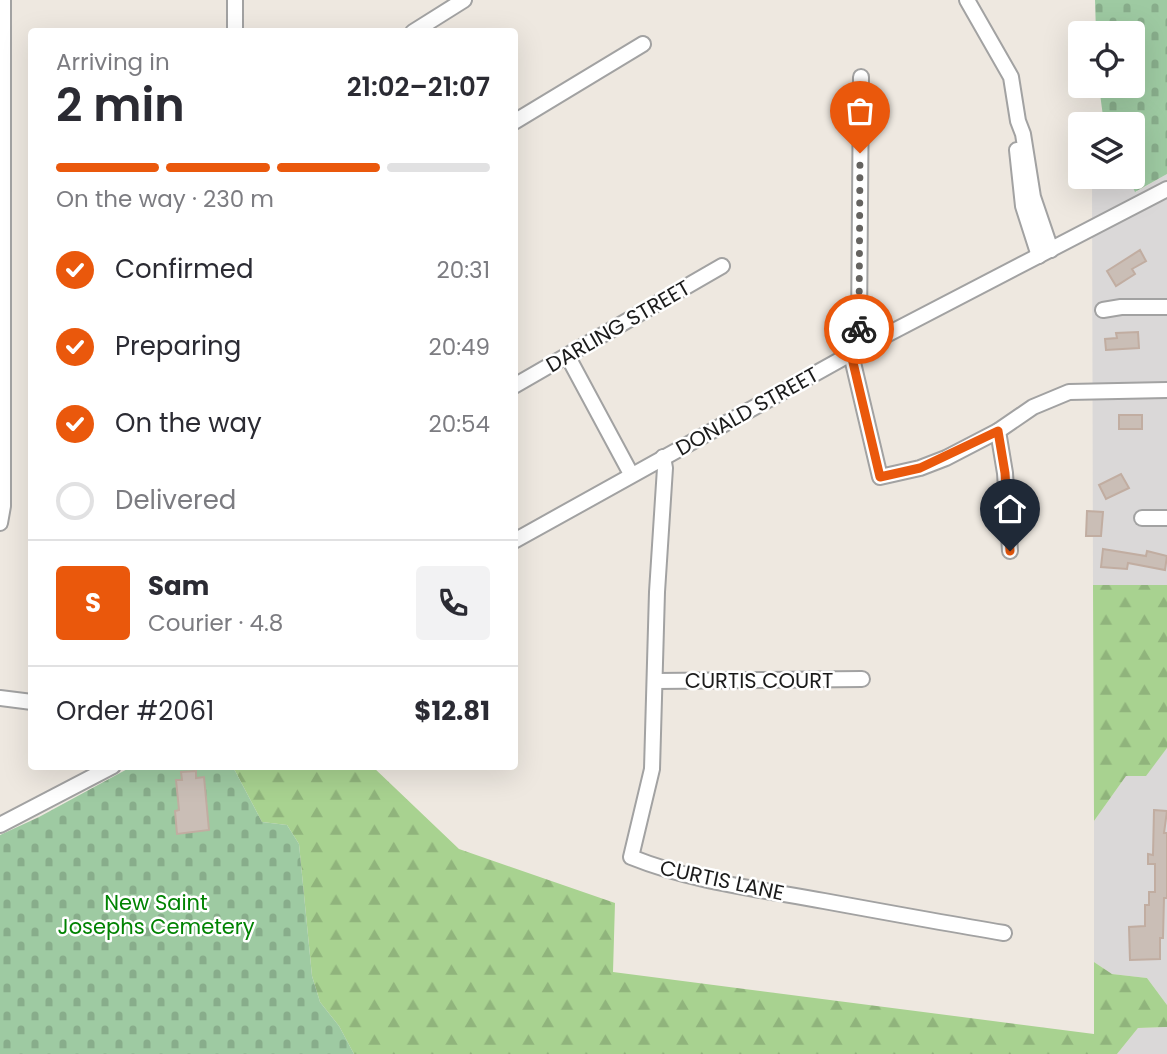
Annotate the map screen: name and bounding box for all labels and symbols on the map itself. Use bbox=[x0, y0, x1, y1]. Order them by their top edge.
pin bbox=[830, 81, 890, 153]
street label: DARLING STREET bbox=[541, 273, 695, 379]
courier bbox=[824, 294, 894, 364]
street label: DONALD STREET bbox=[670, 360, 824, 462]
pin bbox=[980, 479, 1040, 551]
street label: CURTIS COURT bbox=[685, 666, 833, 695]
street label: CURTIS LANE bbox=[657, 853, 787, 907]
park label: New Saint Josephs Cemetery bbox=[58, 888, 255, 941]

